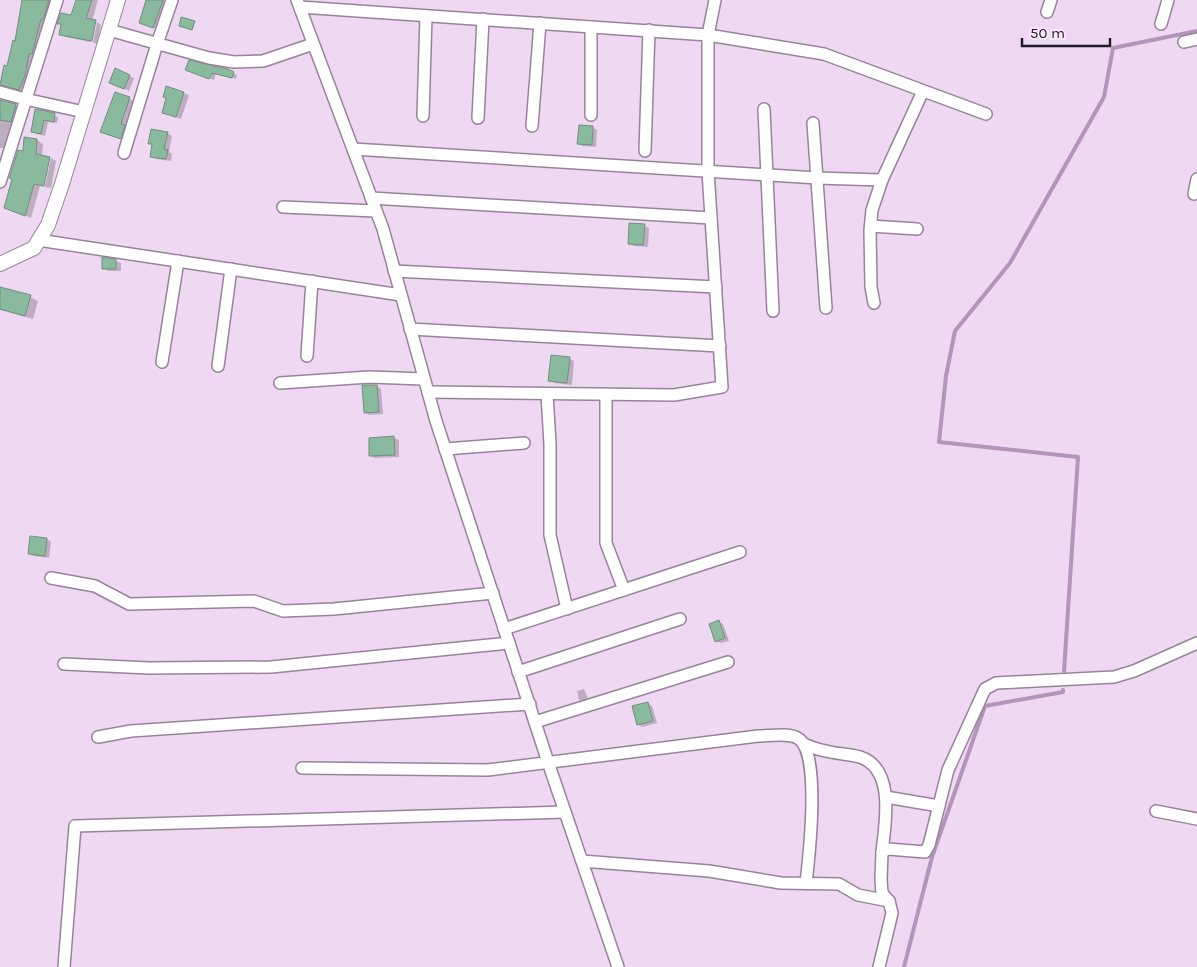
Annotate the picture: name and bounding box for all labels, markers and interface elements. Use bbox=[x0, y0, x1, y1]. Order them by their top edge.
scale bar bbox=[1022, 15, 1110, 47]
text: 50 m bbox=[1030, 24, 1065, 42]

